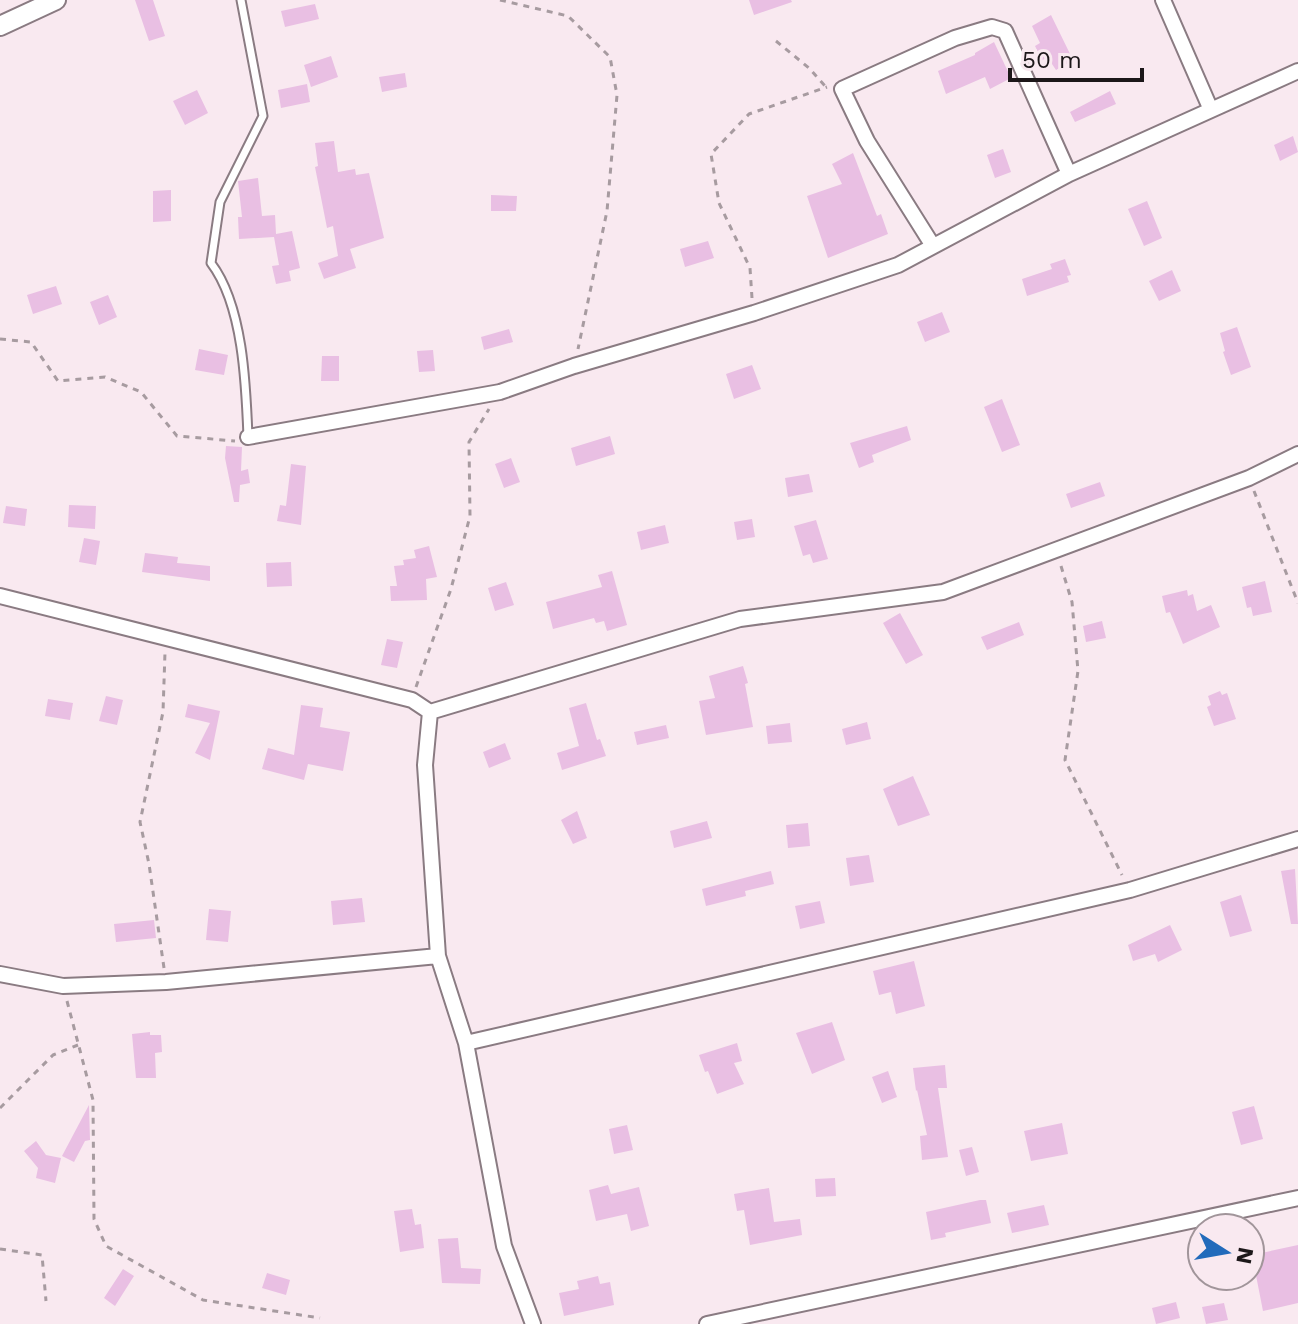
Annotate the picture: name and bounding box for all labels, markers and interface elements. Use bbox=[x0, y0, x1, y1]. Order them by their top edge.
scale bar bbox=[1010, 32, 1142, 82]
text: 50 m bbox=[1022, 46, 1082, 74]
north arrow bbox=[1186, 1212, 1266, 1292]
text: N bbox=[1231, 1245, 1259, 1266]

